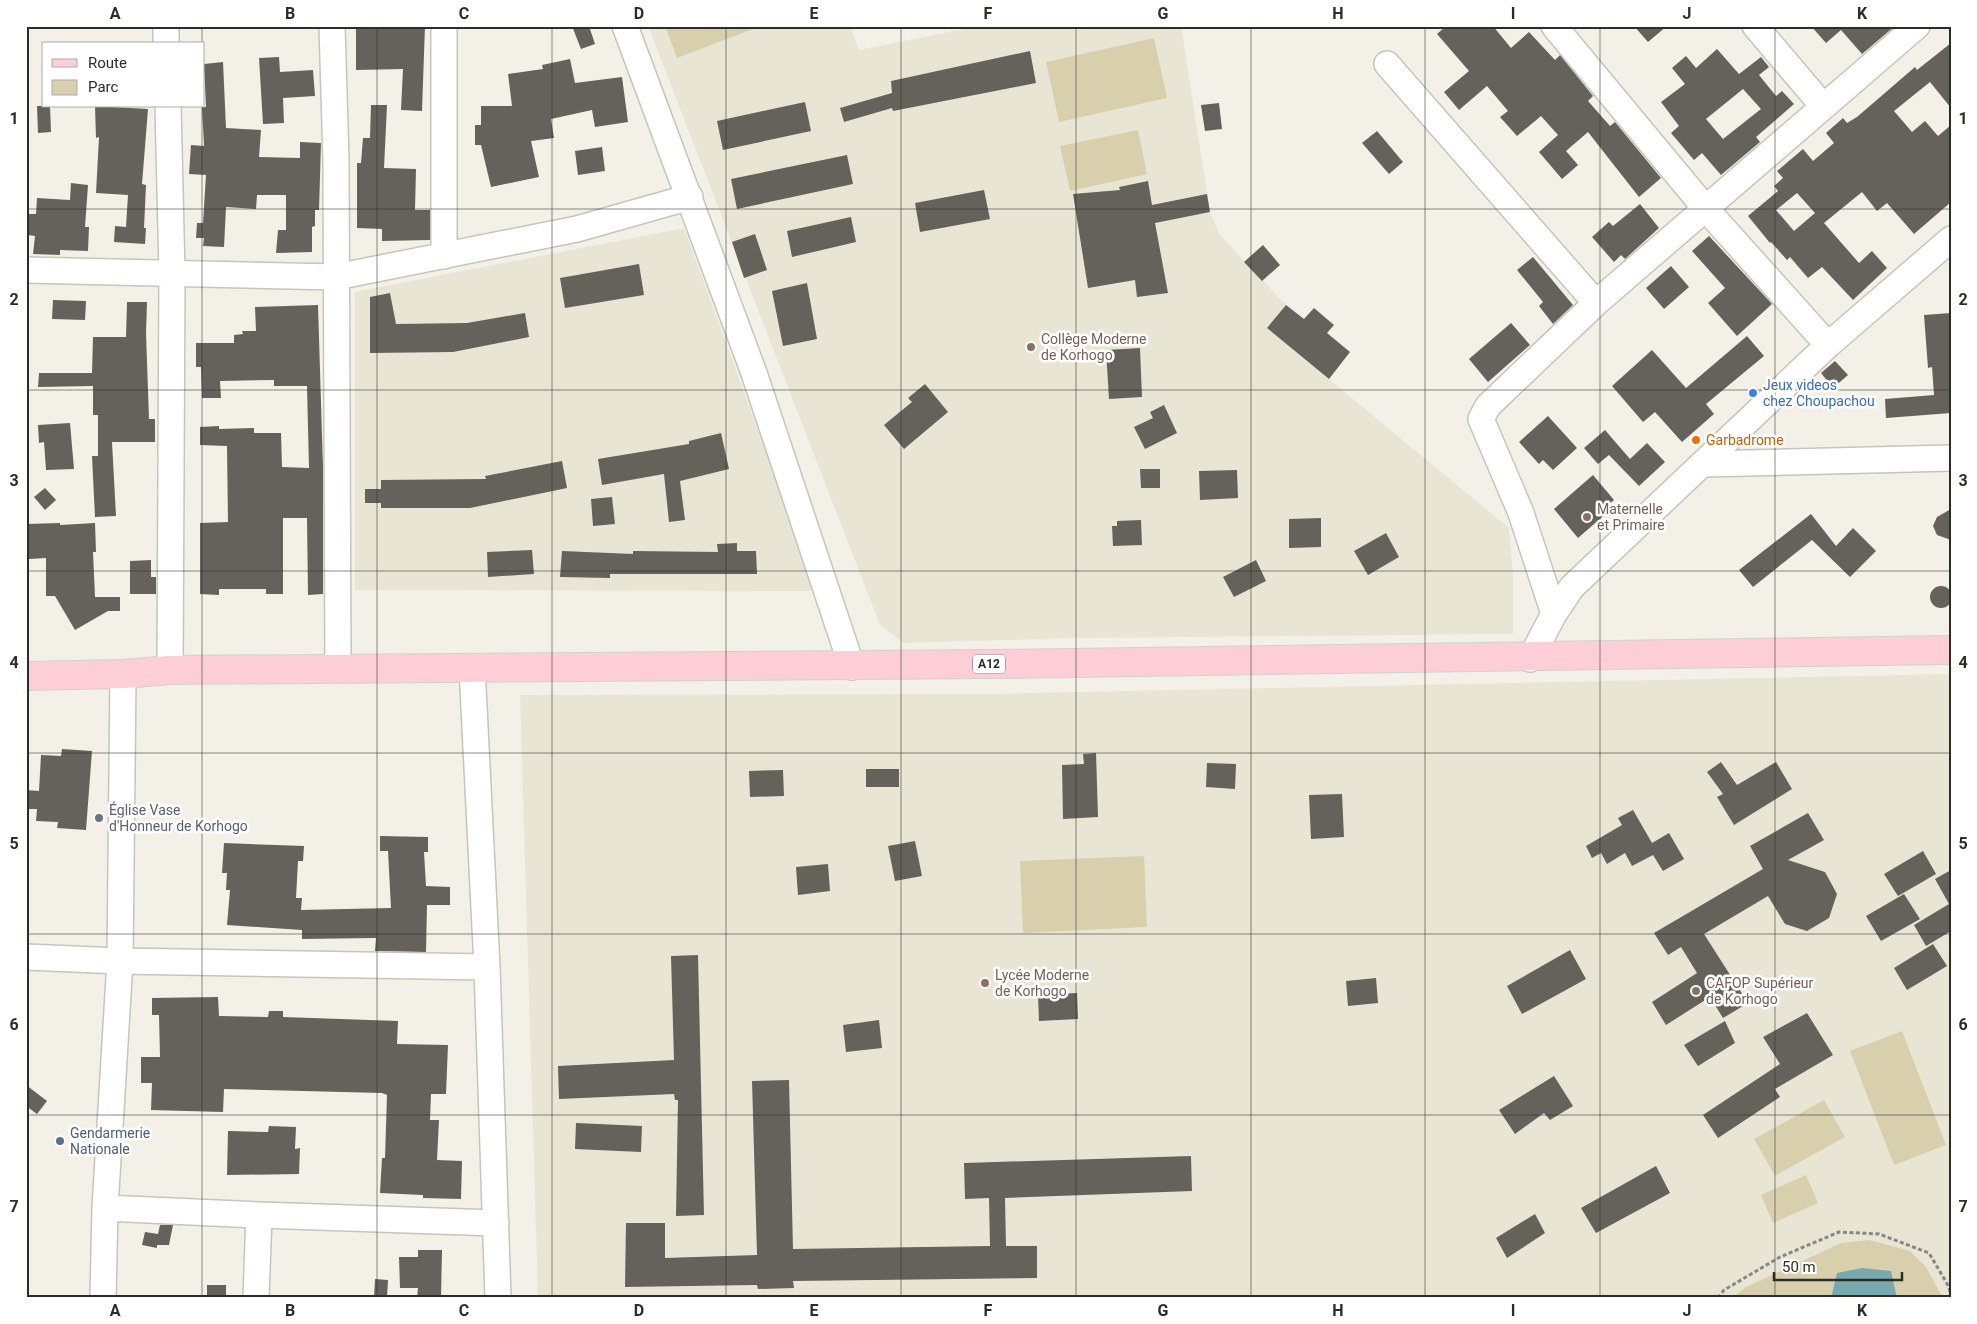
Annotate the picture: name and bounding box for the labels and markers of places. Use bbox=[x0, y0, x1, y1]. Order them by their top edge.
place label: Collège Moderne de Korhogo bbox=[1041, 331, 1147, 363]
marker: Collège Moderne de Korhogo bbox=[1025, 341, 1037, 353]
place label: Jeux videos chez Choupachou bbox=[1763, 377, 1875, 409]
marker: Jeux videos chez Choupachou bbox=[1747, 387, 1759, 399]
place label: Garbadrome bbox=[1706, 432, 1784, 448]
marker: Garbadrome bbox=[1690, 434, 1702, 446]
place label: Maternelle et Primaire bbox=[1597, 501, 1665, 533]
marker: Maternelle et Primaire bbox=[1581, 511, 1593, 523]
place label: Église Vase d'Honneur de Korhogo bbox=[109, 801, 248, 834]
marker: Église Vase d'Honneur de Korhogo bbox=[93, 812, 105, 824]
place label: Lycée Moderne de Korhogo bbox=[995, 967, 1089, 999]
place label: CAFOP Supérieur de Korhogo bbox=[1706, 975, 1814, 1007]
marker: Lycée Moderne de Korhogo bbox=[979, 977, 991, 989]
marker: CAFOP Supérieur de Korhogo bbox=[1690, 985, 1702, 997]
place label: Gendarmerie Nationale bbox=[70, 1125, 150, 1157]
marker: Gendarmerie Nationale bbox=[54, 1135, 66, 1147]

